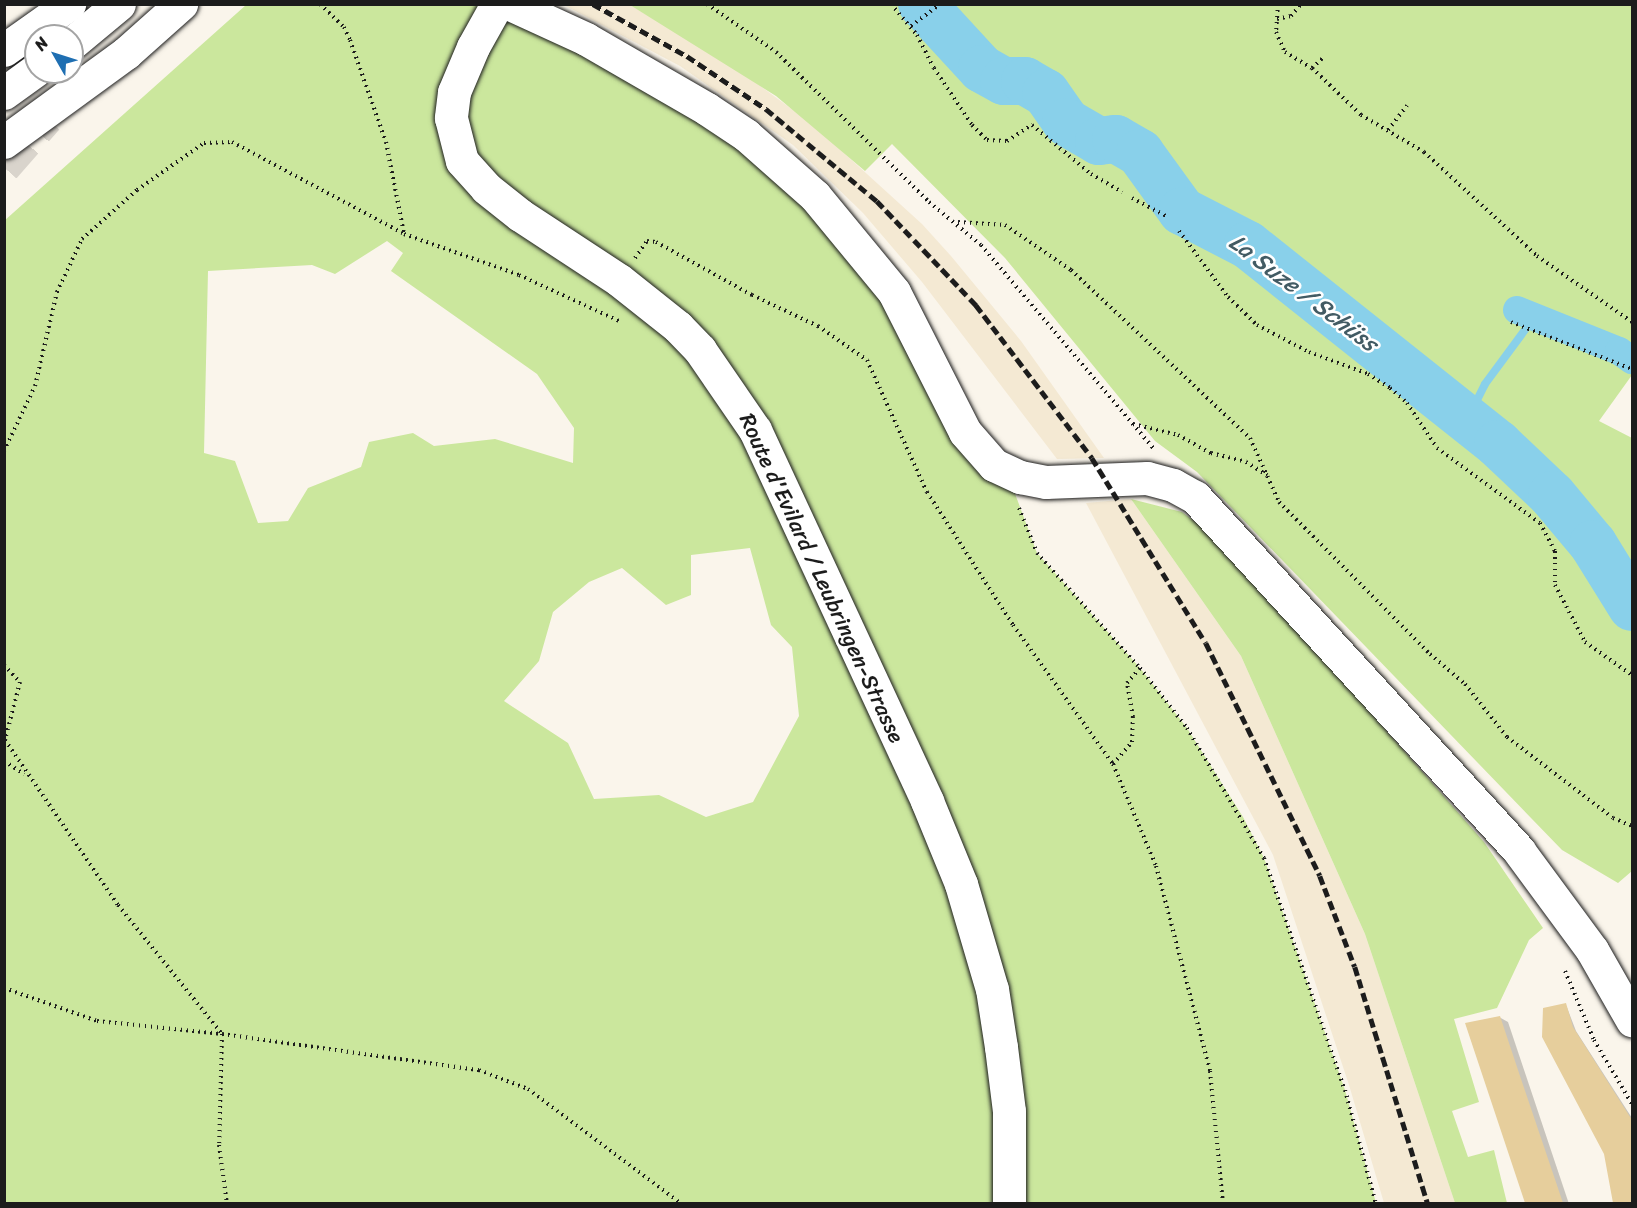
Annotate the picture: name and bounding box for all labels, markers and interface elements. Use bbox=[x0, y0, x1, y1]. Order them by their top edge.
north arrow bbox=[24, 24, 84, 84]
text: N bbox=[26, 30, 56, 57]
water label: La Suze / Schüss bbox=[1223, 228, 1383, 358]
street label: Route d'Evilard / Leubringen-Strasse bbox=[734, 409, 910, 747]

